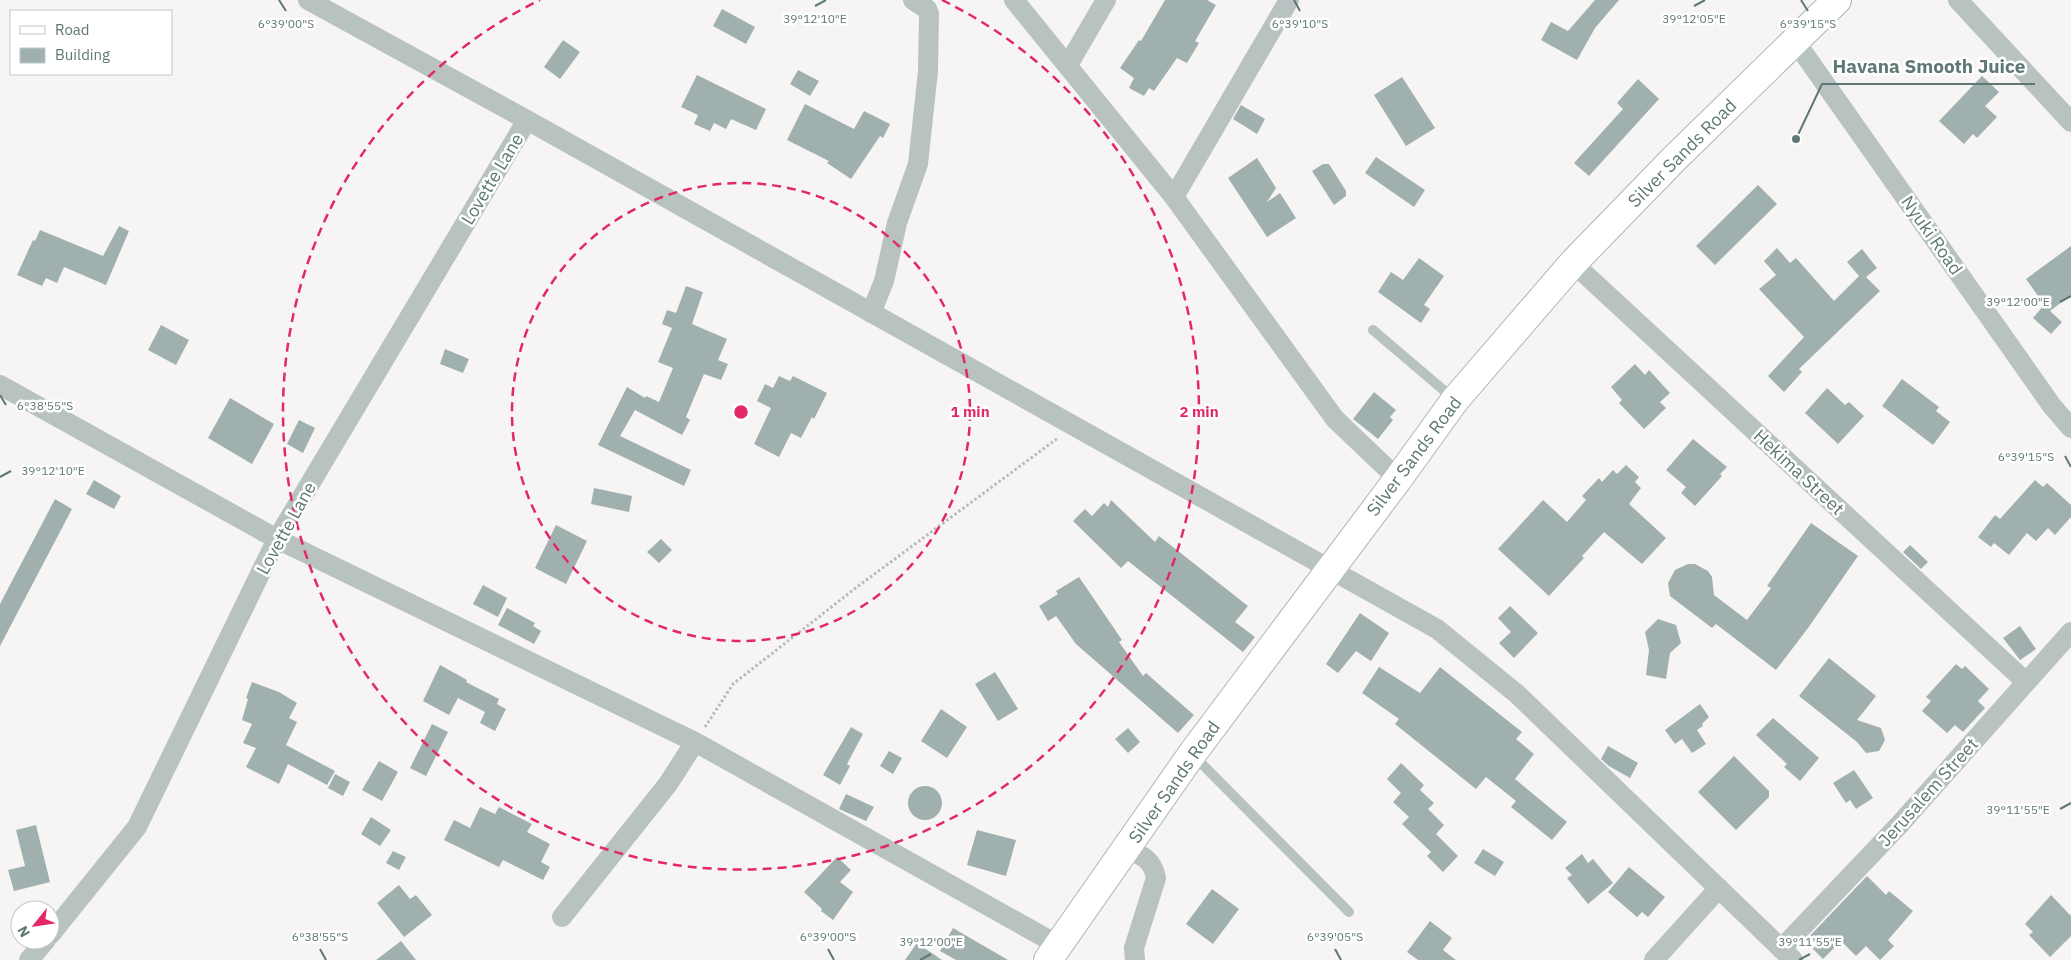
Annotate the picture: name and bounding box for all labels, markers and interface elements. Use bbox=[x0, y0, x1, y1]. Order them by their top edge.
legend bbox=[10, 10, 172, 75]
text: 39°12'10"E bbox=[783, 11, 847, 26]
text: 39°12'05"E bbox=[1662, 11, 1726, 26]
text: 6°39'00"S bbox=[258, 16, 314, 31]
text: 6°39'10"S bbox=[1272, 16, 1328, 31]
text: 6°39'15"S bbox=[1780, 16, 1836, 31]
text: Road bbox=[55, 20, 90, 39]
text: Building bbox=[55, 45, 110, 64]
callout: Havana Smooth Juice bbox=[1822, 50, 2035, 84]
text: Havana Smooth Juice bbox=[1833, 54, 2025, 78]
street label: Silver Sands Road bbox=[1623, 94, 1741, 212]
street label: Lovette Lane bbox=[456, 129, 528, 229]
street label: Nyuki Road bbox=[1896, 191, 1968, 279]
text: 39°12'00"E bbox=[1986, 294, 2050, 309]
street label: Silver Sands Road bbox=[1361, 391, 1467, 521]
text: 6°38'55"S bbox=[17, 398, 73, 413]
text: 1 min bbox=[950, 402, 990, 421]
text: 2 min bbox=[1179, 402, 1219, 421]
centre of rings bbox=[732, 403, 750, 421]
street label: Hekima Street bbox=[1749, 424, 1849, 520]
text: 6°39'15"S bbox=[1998, 449, 2054, 464]
text: 39°12'10"E bbox=[21, 463, 85, 478]
street label: Lovette Lane bbox=[251, 477, 321, 578]
street label: Silver Sands Road bbox=[1123, 716, 1225, 848]
street label: Jerusalem Street bbox=[1873, 733, 1983, 851]
text: 39°11'55"E bbox=[1986, 802, 2050, 817]
north arrow bbox=[10, 900, 60, 950]
text: N bbox=[13, 923, 34, 940]
text: 6°38'55"S bbox=[292, 929, 348, 944]
text: 6°39'00"S bbox=[800, 929, 856, 944]
text: 6°39'05"S bbox=[1307, 929, 1363, 944]
text: 39°12'00"E bbox=[899, 934, 963, 949]
text: 39°11'55"E bbox=[1778, 934, 1842, 949]

